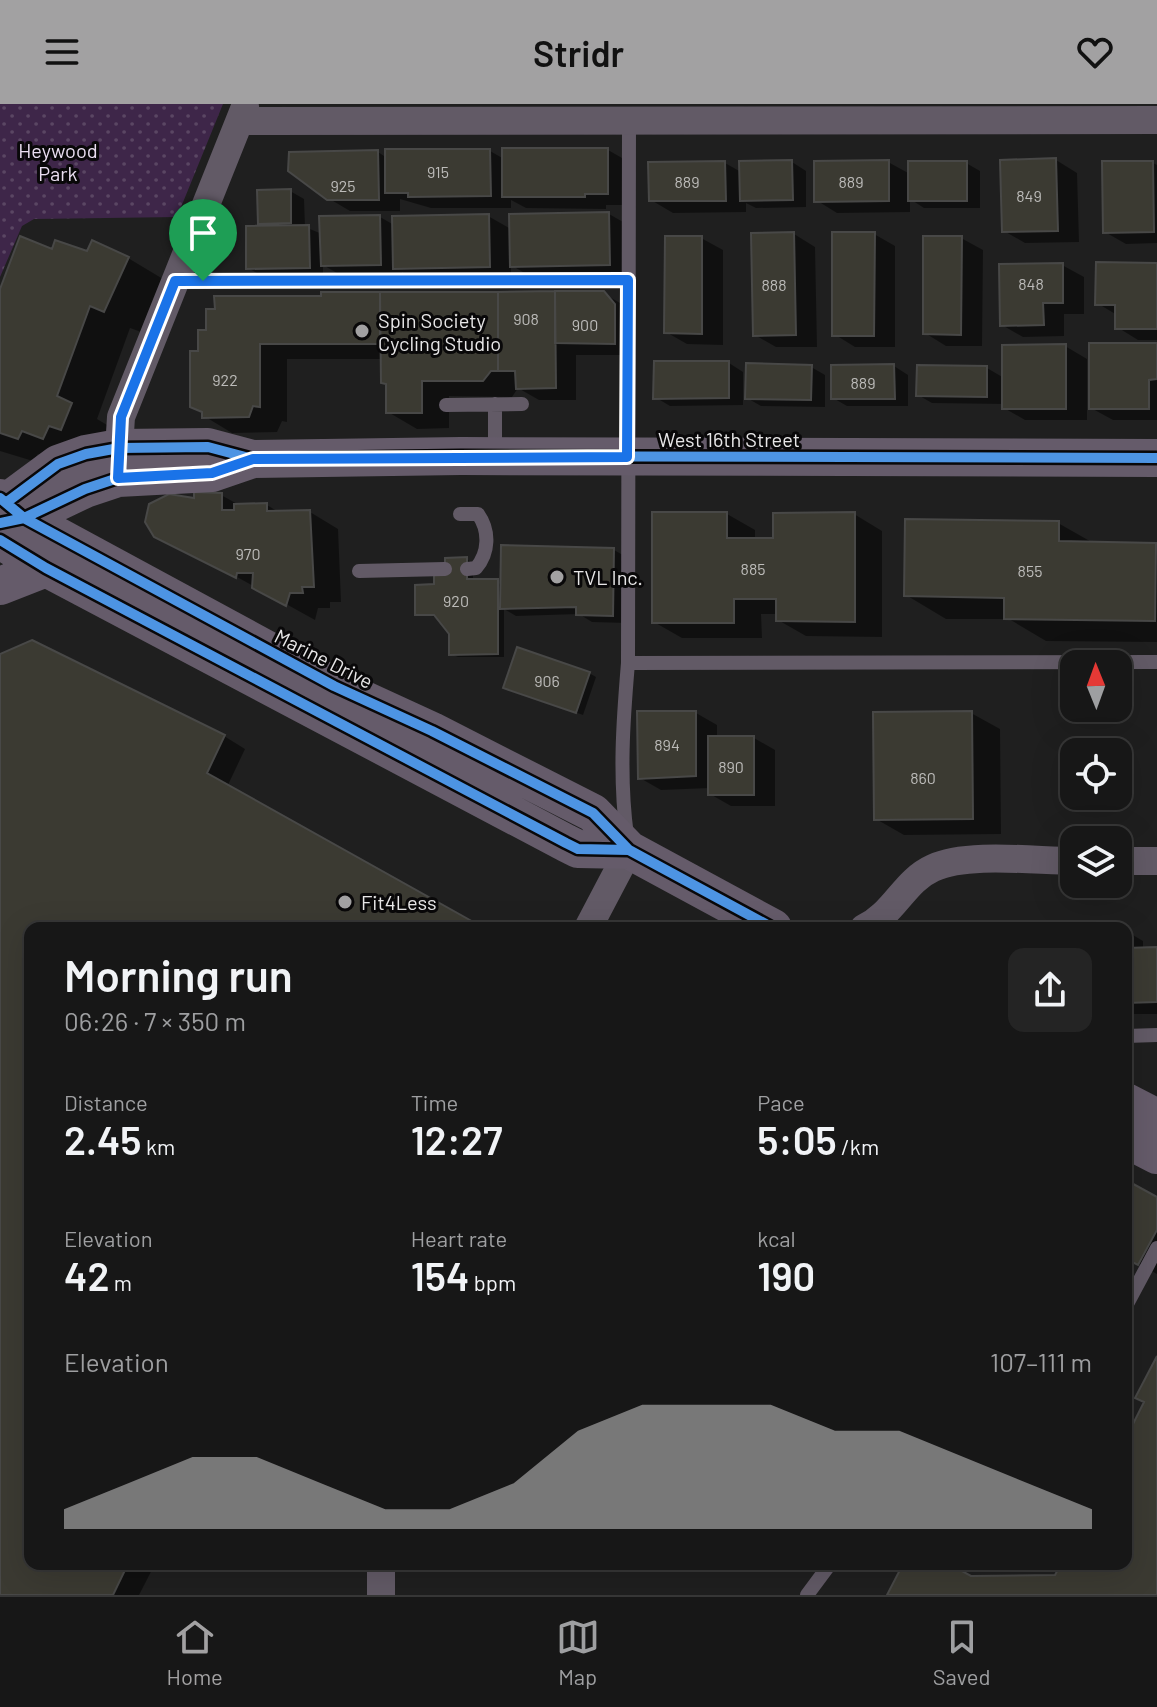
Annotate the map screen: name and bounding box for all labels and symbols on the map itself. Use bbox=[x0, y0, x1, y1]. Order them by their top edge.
park label: Heywood Park bbox=[18, 138, 98, 185]
house number: 915 bbox=[427, 162, 449, 181]
house number: 889 bbox=[674, 172, 700, 191]
house number: 889 bbox=[838, 172, 864, 191]
house number: 925 bbox=[330, 176, 356, 195]
house number: 849 bbox=[1016, 186, 1042, 205]
pin bbox=[169, 199, 237, 281]
house number: 848 bbox=[1018, 274, 1044, 293]
house number: 888 bbox=[761, 275, 787, 294]
place label: Spin Society Cycling Studio bbox=[378, 308, 501, 355]
house number: 908 bbox=[513, 309, 539, 328]
house number: 900 bbox=[572, 315, 598, 334]
marker: Spin Society Cycling Studio bbox=[353, 322, 371, 340]
house number: 922 bbox=[212, 370, 238, 389]
house number: 889 bbox=[850, 373, 876, 392]
street label: West 16th Street bbox=[658, 427, 800, 451]
house number: 970 bbox=[236, 544, 260, 563]
house number: 885 bbox=[741, 559, 765, 578]
house number: 855 bbox=[1018, 561, 1042, 580]
place label: TVL Inc. bbox=[573, 565, 643, 589]
marker: TVL Inc. bbox=[548, 568, 566, 586]
house number: 920 bbox=[443, 591, 469, 610]
street label: Marine Drive bbox=[271, 623, 377, 693]
north arrow bbox=[1060, 650, 1132, 722]
house number: 906 bbox=[534, 671, 560, 690]
house number: 894 bbox=[654, 735, 680, 754]
house number: 890 bbox=[718, 757, 744, 776]
house number: 860 bbox=[910, 768, 936, 787]
place label: Fit4Less bbox=[361, 890, 437, 914]
marker: Fit4Less bbox=[336, 893, 354, 911]

